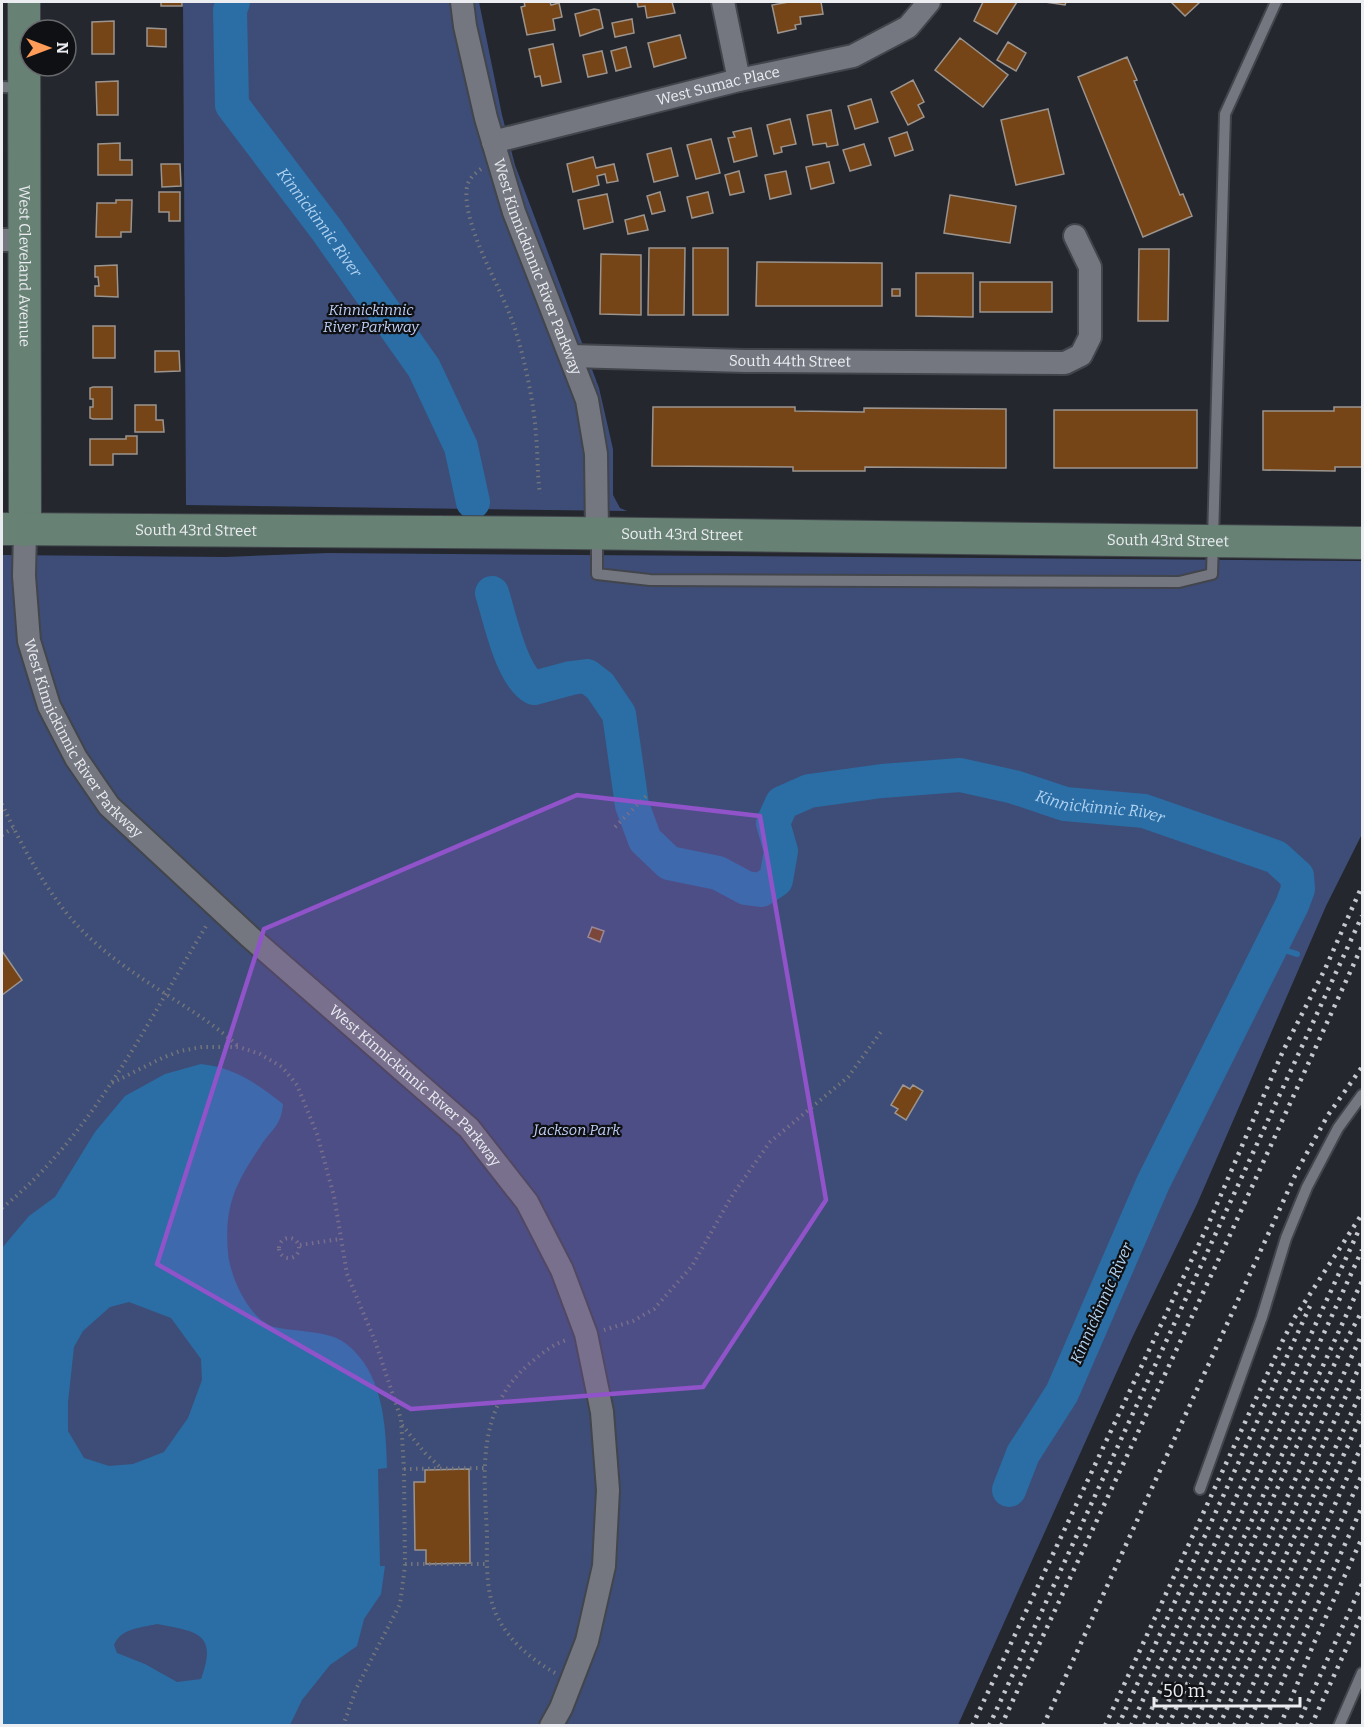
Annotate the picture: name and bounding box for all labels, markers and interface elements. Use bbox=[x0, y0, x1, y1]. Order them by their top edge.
north arrow bbox=[18, 18, 78, 78]
text: N bbox=[53, 42, 72, 54]
street label: West Sumac Place bbox=[655, 63, 781, 109]
street label: West Kinnickinnic River Parkway bbox=[490, 157, 585, 377]
water label: Kinnickinnic River bbox=[273, 164, 367, 282]
street label: West Cleveland Avenue bbox=[15, 185, 34, 347]
park label: Kinnickinnic River Parkway bbox=[323, 301, 420, 336]
street label: South 44th Street bbox=[729, 352, 852, 371]
street label: South 43rd Street bbox=[135, 521, 258, 540]
street label: South 43rd Street bbox=[621, 525, 744, 544]
street label: South 43rd Street bbox=[1107, 531, 1230, 550]
street label: West Kinnickinnic River Parkway bbox=[20, 637, 146, 842]
water label: Kinnickinnic River bbox=[1033, 786, 1168, 828]
street label: West Kinnickinnic River Parkway bbox=[325, 1001, 505, 1170]
park label: Jackson Park bbox=[532, 1121, 621, 1139]
water label: Kinnickinnic River bbox=[1066, 1238, 1137, 1367]
scale bar bbox=[1154, 1670, 1300, 1708]
text: 50 m bbox=[1163, 1680, 1205, 1702]

